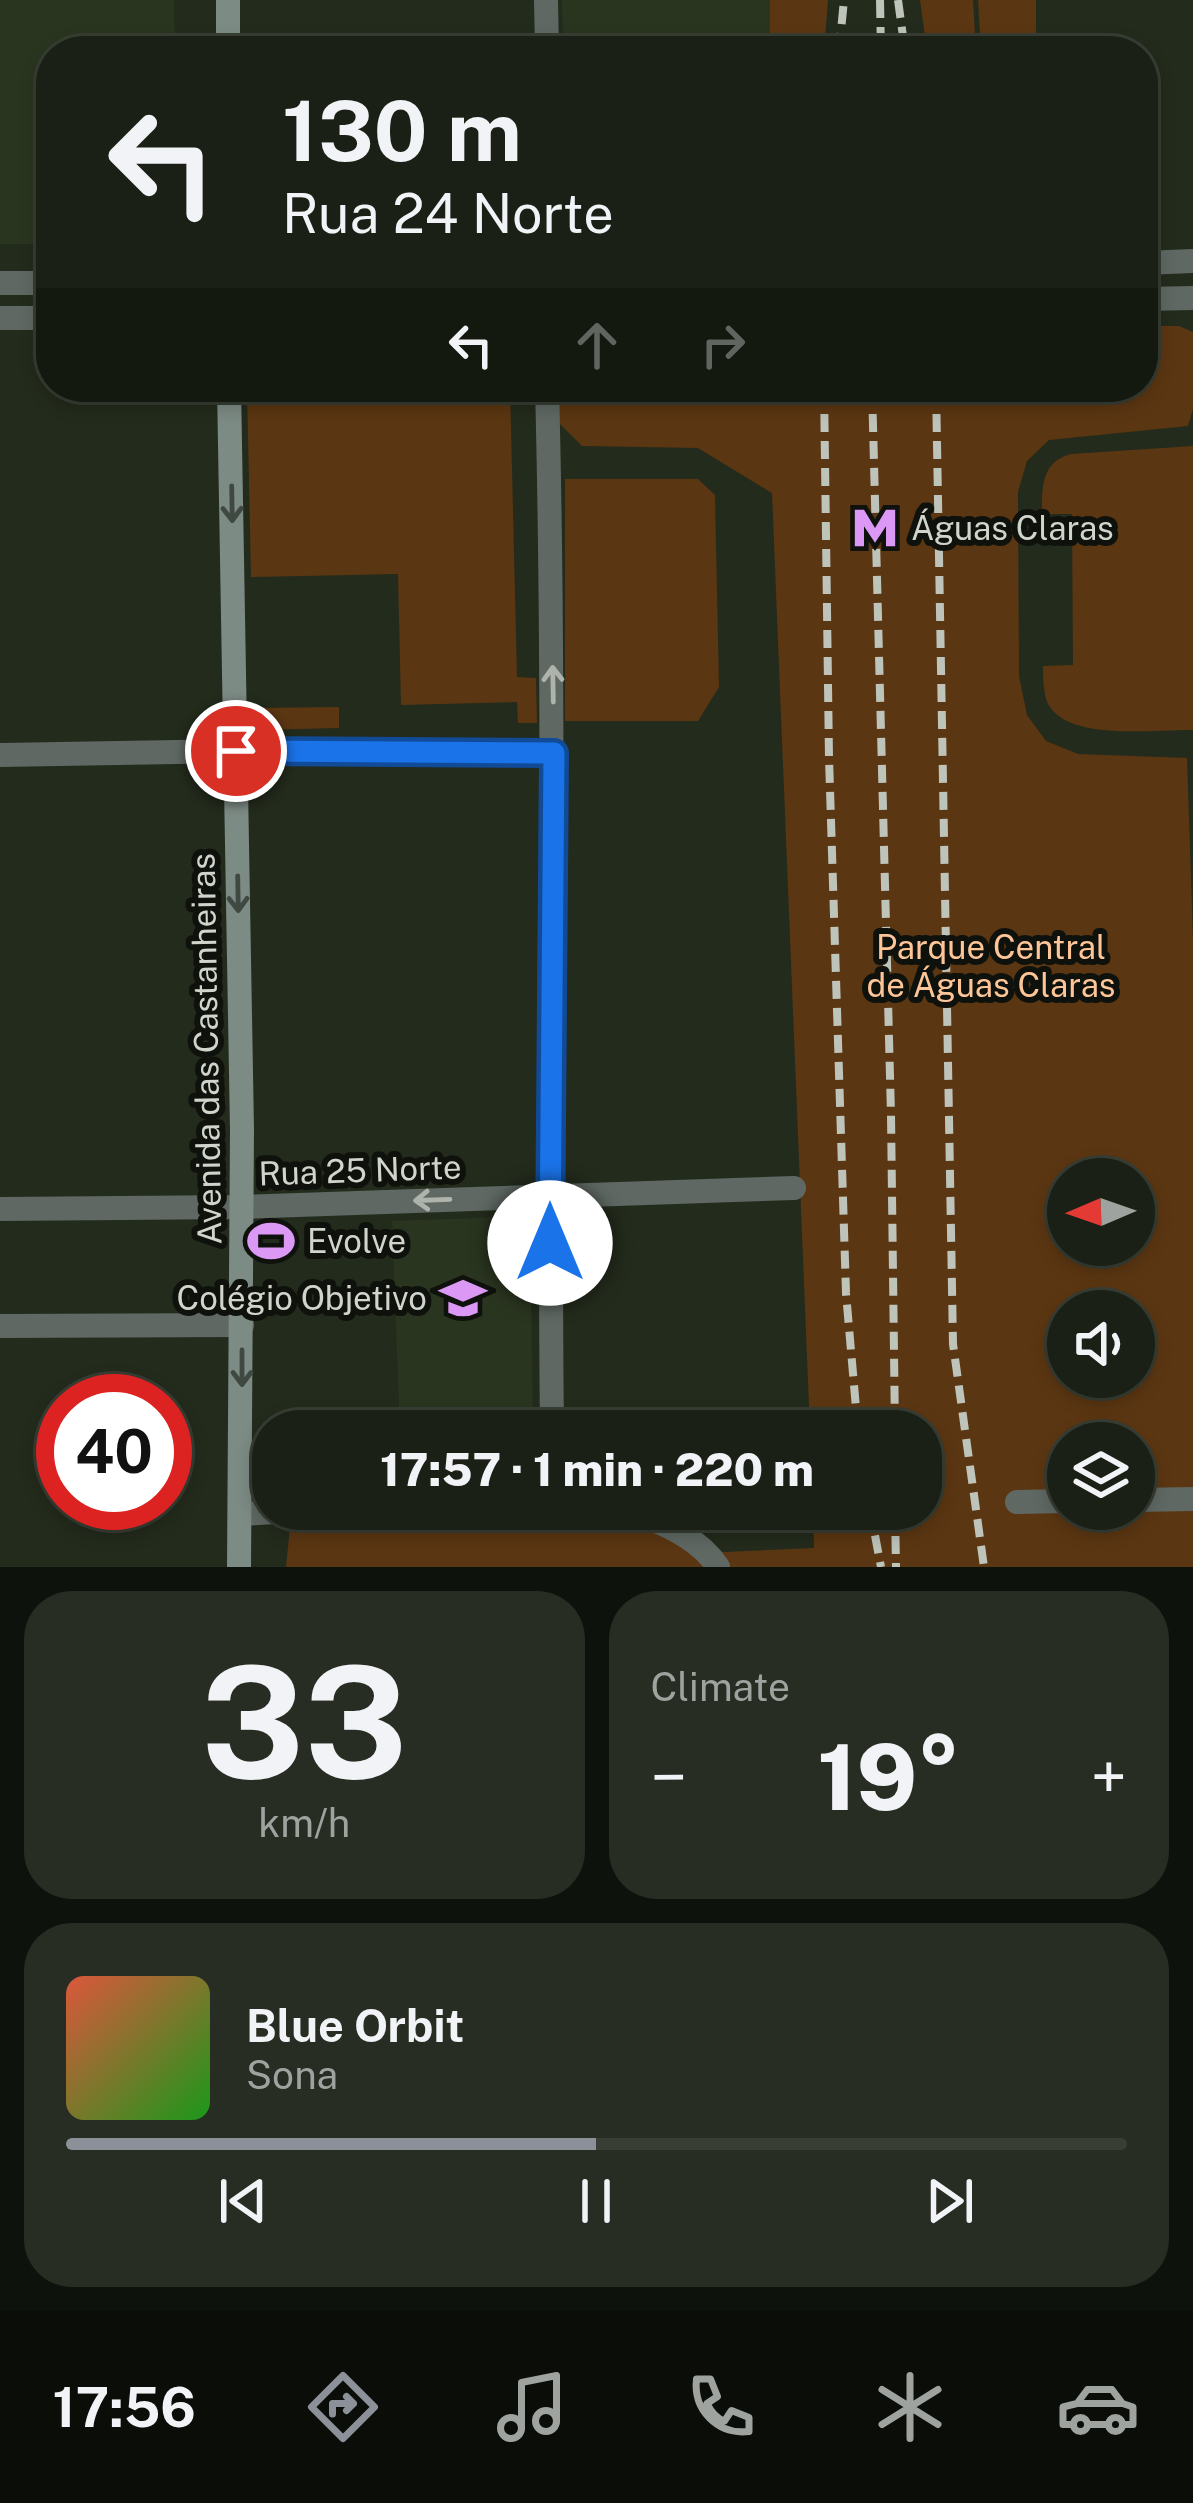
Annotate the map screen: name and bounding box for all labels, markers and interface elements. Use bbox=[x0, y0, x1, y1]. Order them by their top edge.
text: 130 m bbox=[282, 81, 522, 180]
icon: left bbox=[84, 84, 240, 240]
text: Rua 24 Norte bbox=[282, 182, 614, 245]
icon: left bbox=[438, 312, 504, 378]
icon: ahead bbox=[564, 312, 630, 378]
icon: right bbox=[690, 312, 756, 378]
one-way arrow bbox=[220, 484, 243, 523]
metro station icon: Águas Claras bbox=[850, 503, 900, 553]
place label: Águas Claras bbox=[911, 508, 1114, 547]
one-way arrow bbox=[541, 665, 564, 704]
pin bbox=[185, 700, 287, 802]
icon: arrive bbox=[203, 718, 269, 784]
street label: Avenida das Castanheiras bbox=[184, 853, 228, 1245]
one-way arrow bbox=[227, 874, 250, 913]
park label: Parque Central de Águas Claras bbox=[867, 928, 1115, 1004]
street label: Rua 25 Norte bbox=[258, 1147, 462, 1193]
north arrow bbox=[1047, 1158, 1155, 1266]
map controls bbox=[1047, 1158, 1155, 1530]
position arrow bbox=[487, 1180, 613, 1306]
one-way arrow bbox=[413, 1189, 452, 1212]
sports icon: Evolve bbox=[246, 1216, 296, 1266]
place label: Evolve bbox=[307, 1222, 406, 1260]
school or university icon: Colégio Objetivo bbox=[438, 1273, 488, 1323]
place label: Colégio Objetivo bbox=[176, 1279, 427, 1317]
button: sound bbox=[1047, 1290, 1155, 1398]
one-way arrow bbox=[231, 1348, 253, 1387]
speed limit sign: 40 bbox=[36, 1374, 192, 1530]
button: layers bbox=[1047, 1422, 1155, 1530]
text: 17:57 · 1 min · 220 m bbox=[380, 1443, 814, 1496]
text: 33 bbox=[201, 1630, 408, 1813]
text: Climate bbox=[651, 1664, 790, 1710]
text: 19° bbox=[817, 1724, 960, 1830]
text: − bbox=[651, 1738, 687, 1816]
text: + bbox=[1090, 1738, 1127, 1816]
text: km/h bbox=[258, 1800, 350, 1846]
text: Blue Orbit bbox=[246, 1999, 464, 2052]
text: Sona bbox=[246, 2052, 338, 2098]
icon: previous bbox=[210, 2168, 276, 2234]
icon: pause bbox=[563, 2168, 629, 2234]
icon: next bbox=[917, 2168, 983, 2234]
icon: directions bbox=[301, 2365, 385, 2449]
icon: music bbox=[490, 2365, 574, 2449]
icon: phone bbox=[679, 2365, 763, 2449]
icon: climate bbox=[868, 2365, 952, 2449]
icon: car bbox=[1056, 2365, 1140, 2449]
text: 17:56 bbox=[52, 2376, 196, 2439]

